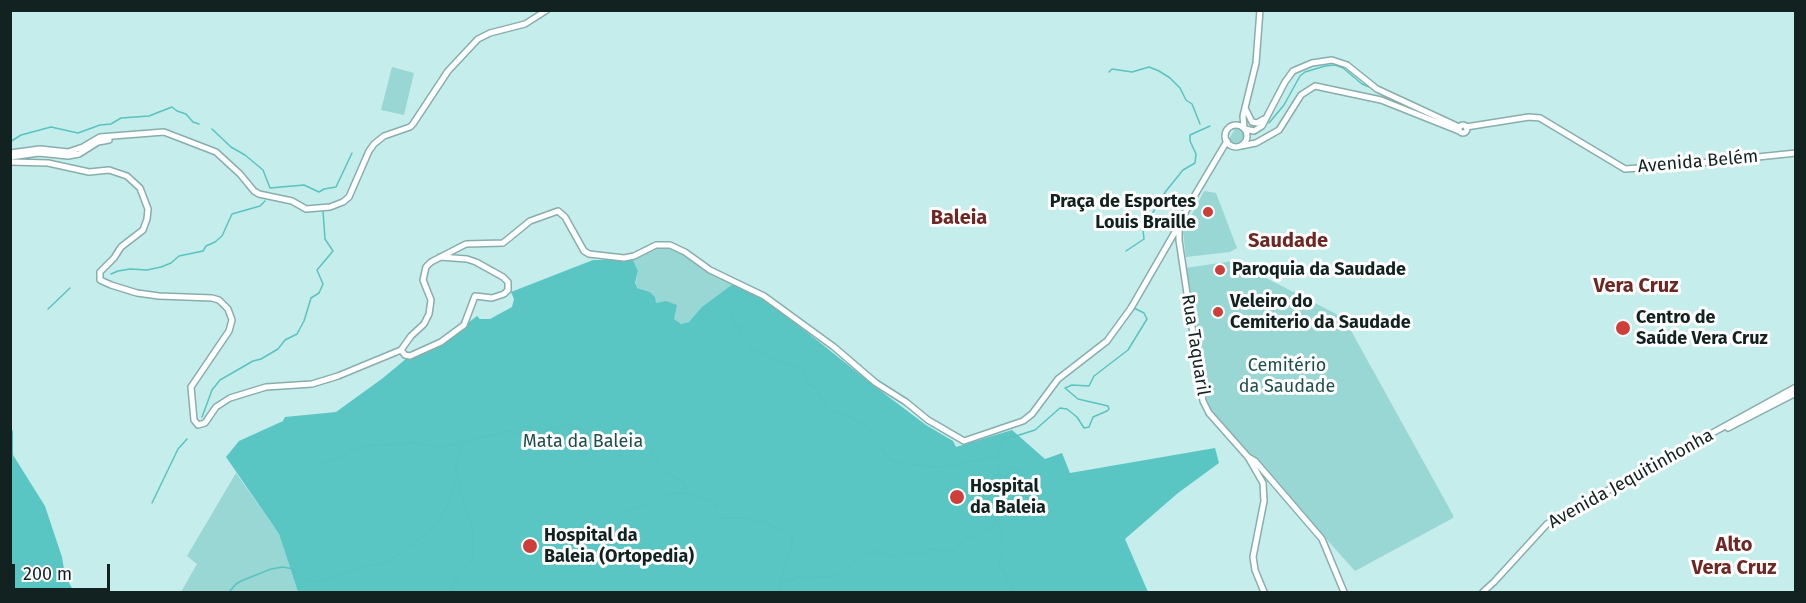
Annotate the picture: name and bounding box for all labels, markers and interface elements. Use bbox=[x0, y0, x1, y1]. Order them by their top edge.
street label: Avenida Belém bbox=[1637, 146, 1759, 178]
place label: Praça de Esportes Louis Braille bbox=[1050, 191, 1196, 234]
marker: Praça de Esportes Louis Braille bbox=[1201, 205, 1215, 219]
district label: Baleia bbox=[931, 206, 987, 230]
district label: Saudade bbox=[1248, 229, 1328, 253]
place label: Paroquia da Saudade bbox=[1232, 259, 1406, 281]
marker: Paroquia da Saudade bbox=[1213, 263, 1227, 277]
district label: Vera Cruz bbox=[1594, 274, 1678, 298]
place label: Veleiro do Cemiterio da Saudade bbox=[1230, 291, 1411, 334]
street label: Rua Taquaril bbox=[1176, 293, 1214, 397]
marker: Veleiro do Cemiterio da Saudade bbox=[1211, 305, 1225, 319]
place label: Centro de Saúde Vera Cruz bbox=[1636, 307, 1768, 350]
marker: Centro de Saúde Vera Cruz bbox=[1614, 319, 1632, 337]
park label: Cemitério da Saudade bbox=[1239, 355, 1335, 398]
street label: Avenida Jequitinhonha bbox=[1545, 425, 1717, 533]
park label: Mata da Baleia bbox=[523, 431, 643, 453]
place label: Hospital da Baleia bbox=[970, 476, 1046, 518]
marker: Hospital da Baleia bbox=[948, 488, 966, 506]
place label: Hospital da Baleia (Ortopedia) bbox=[544, 525, 694, 568]
district label: Alto Vera Cruz bbox=[1692, 533, 1776, 580]
marker: Hospital da Baleia (Ortopedia) bbox=[521, 537, 539, 555]
scale bar bbox=[15, 552, 112, 590]
text: 200 m bbox=[23, 563, 72, 585]

